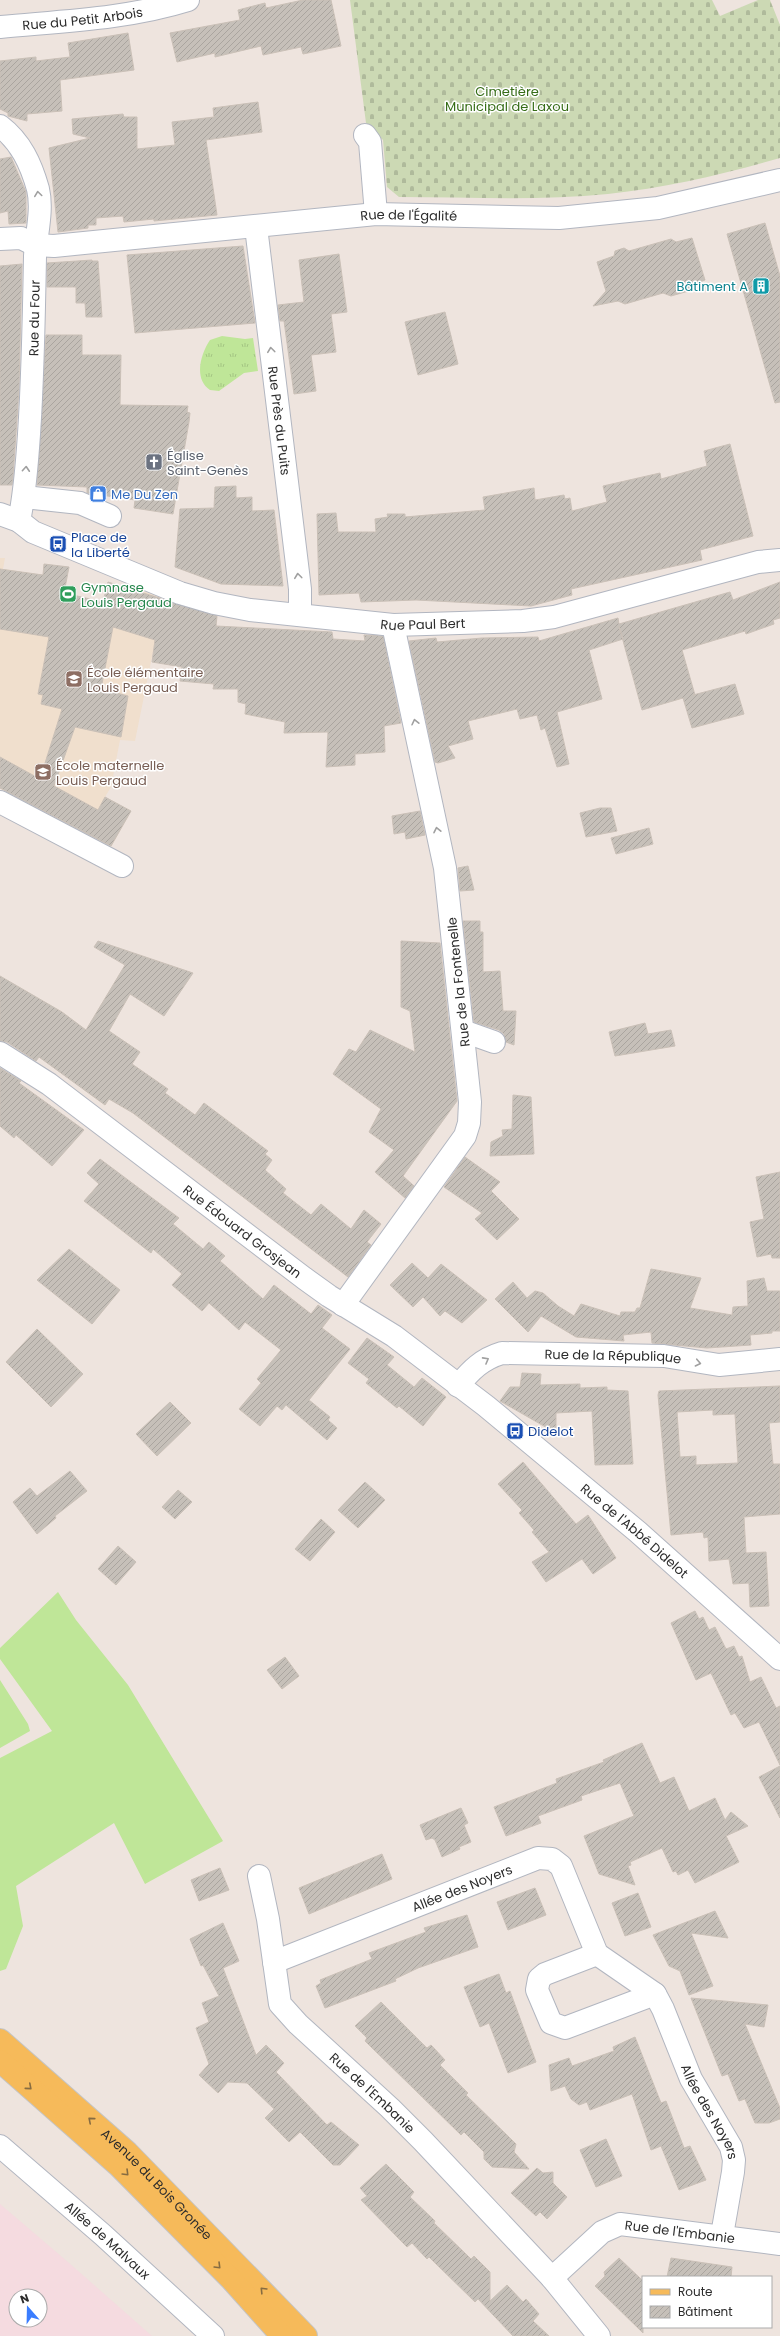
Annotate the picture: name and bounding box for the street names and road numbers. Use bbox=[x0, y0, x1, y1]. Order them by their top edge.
street label: Rue du Petit Arbois bbox=[22, 2, 145, 35]
street label: Rue de l'Égalité bbox=[359, 205, 457, 226]
street label: Rue du Four bbox=[24, 280, 45, 356]
street label: Rue Près du Puits bbox=[263, 365, 295, 476]
street label: Rue Paul Bert bbox=[380, 614, 466, 635]
street label: Rue de la Fontenelle bbox=[442, 916, 475, 1048]
street label: Rue Édouard Grosjean bbox=[179, 1180, 305, 1283]
street label: Rue de la République bbox=[544, 1345, 683, 1369]
street label: Rue de l'Abbé Didelot bbox=[576, 1479, 693, 1583]
street label: Allée des Noyers bbox=[409, 1860, 515, 1917]
street label: Rue de l'Embanie bbox=[325, 2048, 419, 2138]
street label: Allée des Noyers bbox=[676, 2061, 743, 2161]
street label: Avenue du Bois Gronée bbox=[97, 2124, 216, 2244]
street label: Allée de Malvaux bbox=[60, 2197, 155, 2284]
street label: Rue de l'Embanie bbox=[624, 2216, 736, 2248]

